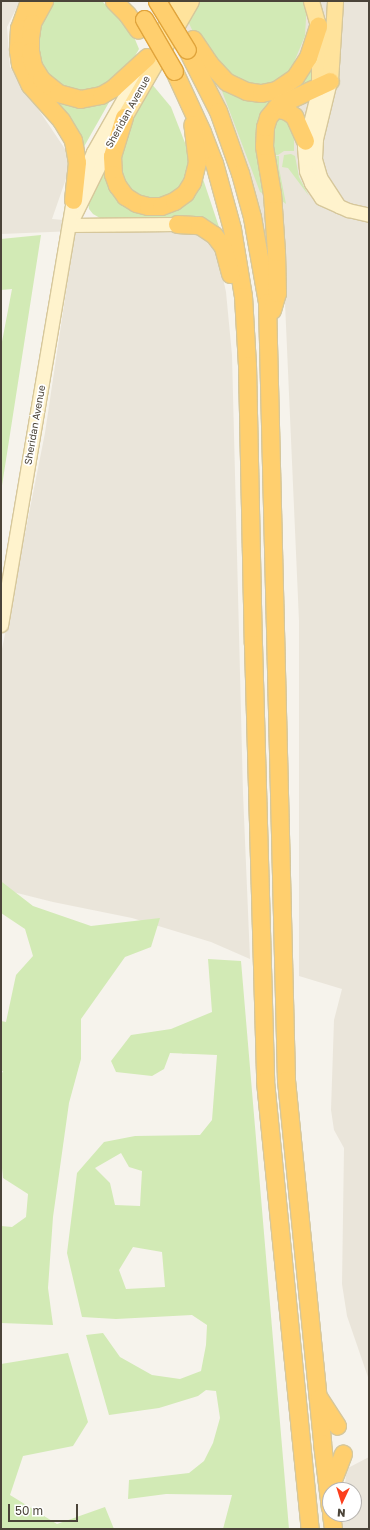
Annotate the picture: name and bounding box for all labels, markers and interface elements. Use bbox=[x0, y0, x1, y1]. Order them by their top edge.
street label: Sheridan Avenue bbox=[103, 74, 153, 150]
street label: Sheridan Avenue bbox=[22, 384, 48, 466]
north arrow bbox=[322, 1482, 362, 1522]
scale bar bbox=[10, 1496, 80, 1522]
text: 50 m bbox=[15, 1503, 43, 1518]
text: N bbox=[337, 1507, 346, 1520]

